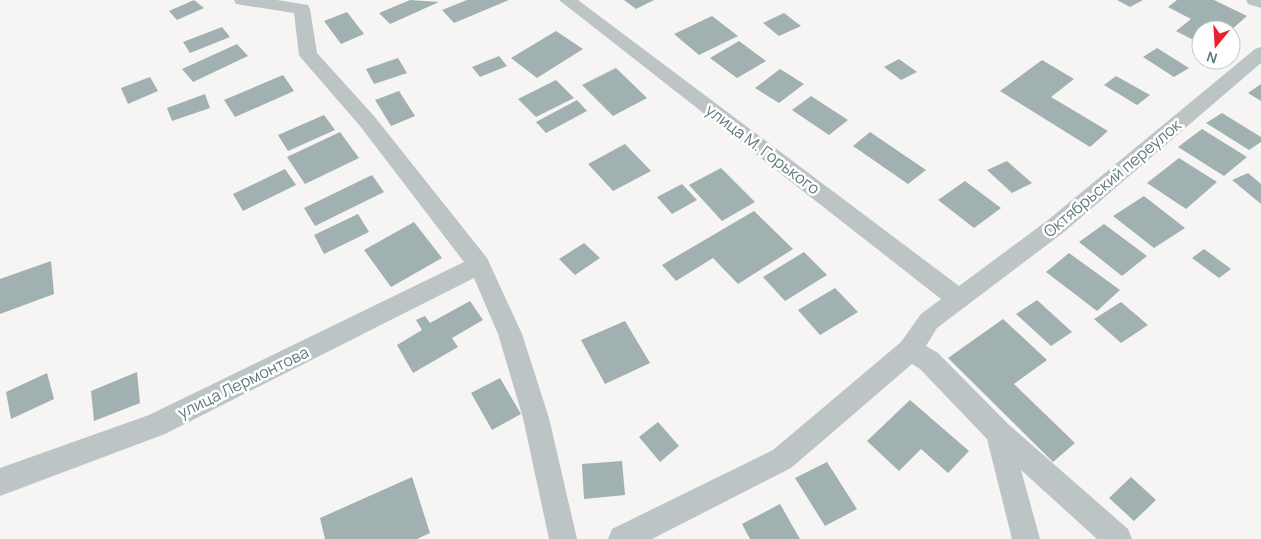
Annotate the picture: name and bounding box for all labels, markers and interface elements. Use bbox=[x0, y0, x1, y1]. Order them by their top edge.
north arrow bbox=[1191, 20, 1241, 70]
text: N bbox=[1204, 47, 1220, 68]
street label: улица М. Горького bbox=[701, 99, 825, 199]
street label: Октябрьский переулок bbox=[1038, 113, 1186, 242]
street label: улица Лермонтова bbox=[174, 341, 312, 423]

